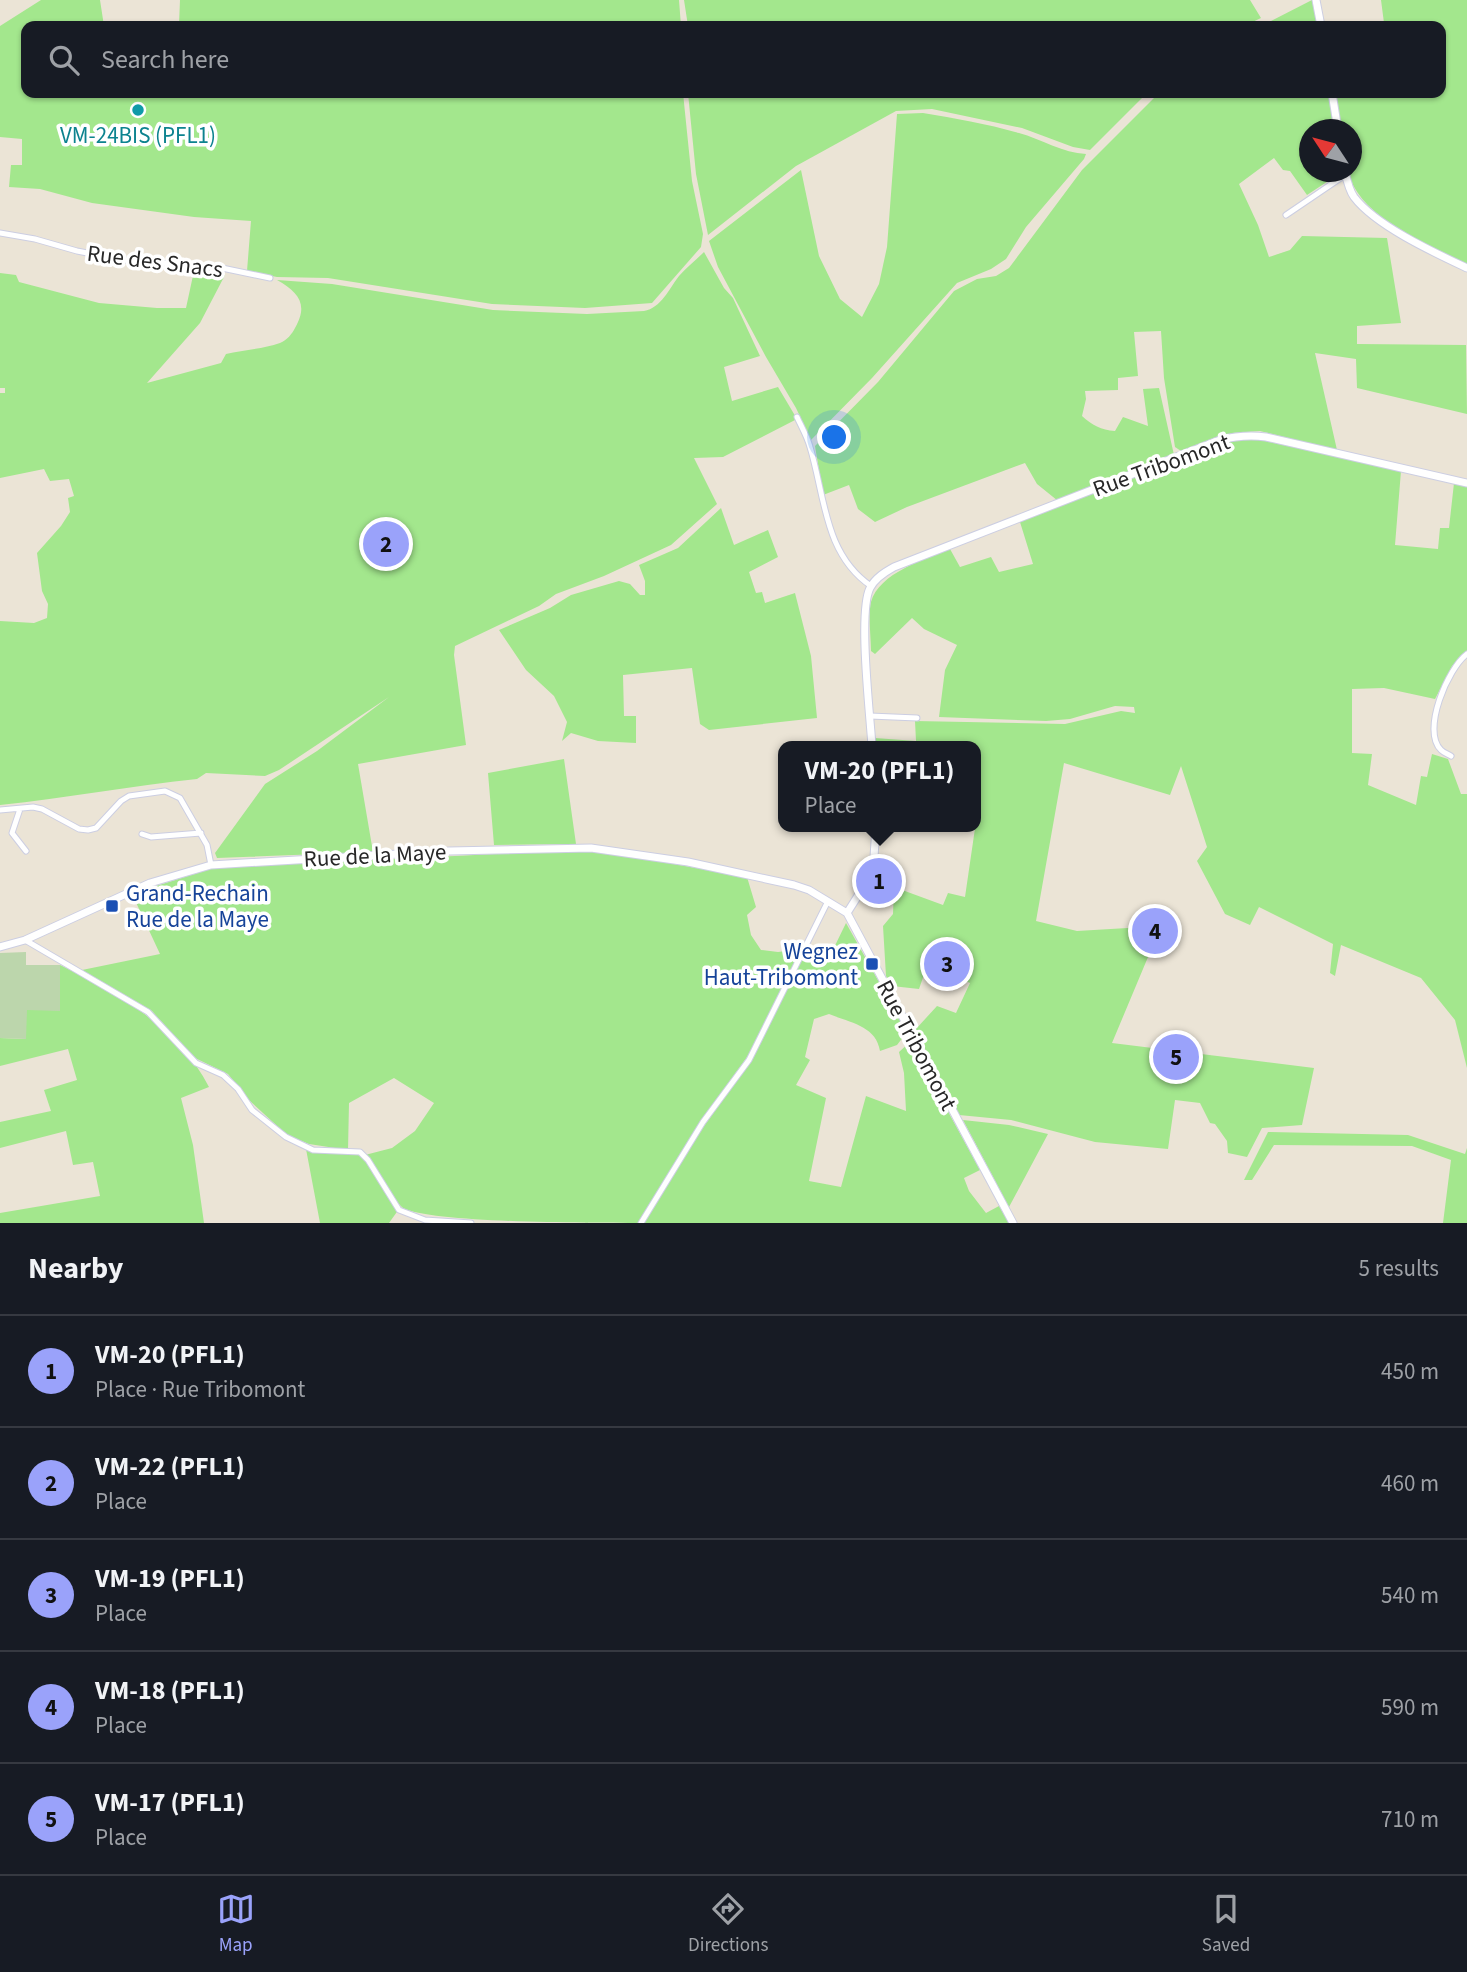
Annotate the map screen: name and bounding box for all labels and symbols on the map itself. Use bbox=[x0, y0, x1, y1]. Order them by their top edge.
marker: VM-24BIS (PFL1) bbox=[130, 102, 146, 118]
place label: VM-24BIS (PFL1) bbox=[60, 119, 216, 152]
north arrow bbox=[1299, 119, 1362, 182]
street label: Rue des Snacs bbox=[85, 237, 225, 286]
your location bbox=[817, 420, 851, 454]
street label: Rue Tribomont bbox=[1088, 425, 1234, 506]
pin: 2 bbox=[363, 518, 409, 570]
street label: Rue de la Maye bbox=[303, 835, 447, 876]
pin: 1 bbox=[856, 855, 902, 907]
place label: Grand-Rechain Rue de la Maye bbox=[126, 877, 269, 936]
marker: Grand-Rechain Rue de la Maye bbox=[104, 898, 120, 914]
pin: 4 bbox=[1132, 905, 1178, 957]
place label: Wegnez Haut-Tribomont bbox=[704, 935, 858, 994]
pin: 3 bbox=[924, 938, 970, 990]
marker: Wegnez Haut-Tribomont bbox=[864, 956, 880, 972]
street label: Rue Tribomont bbox=[868, 974, 965, 1117]
pin: 5 bbox=[1153, 1031, 1199, 1083]

